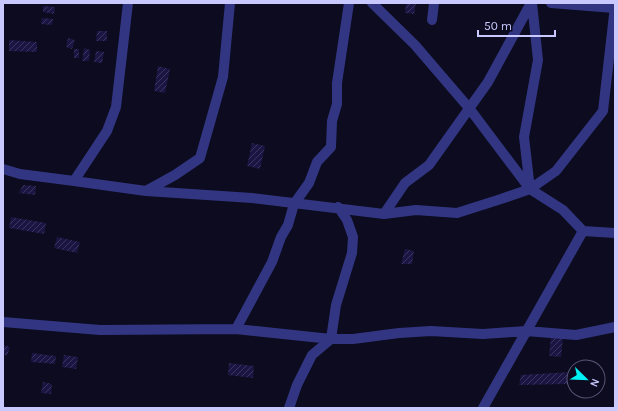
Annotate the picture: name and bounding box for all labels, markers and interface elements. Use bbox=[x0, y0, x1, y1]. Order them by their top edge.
scale bar bbox=[478, 12, 555, 38]
text: 50 m bbox=[484, 19, 512, 33]
north arrow bbox=[566, 359, 606, 399]
text: N bbox=[587, 377, 602, 389]

